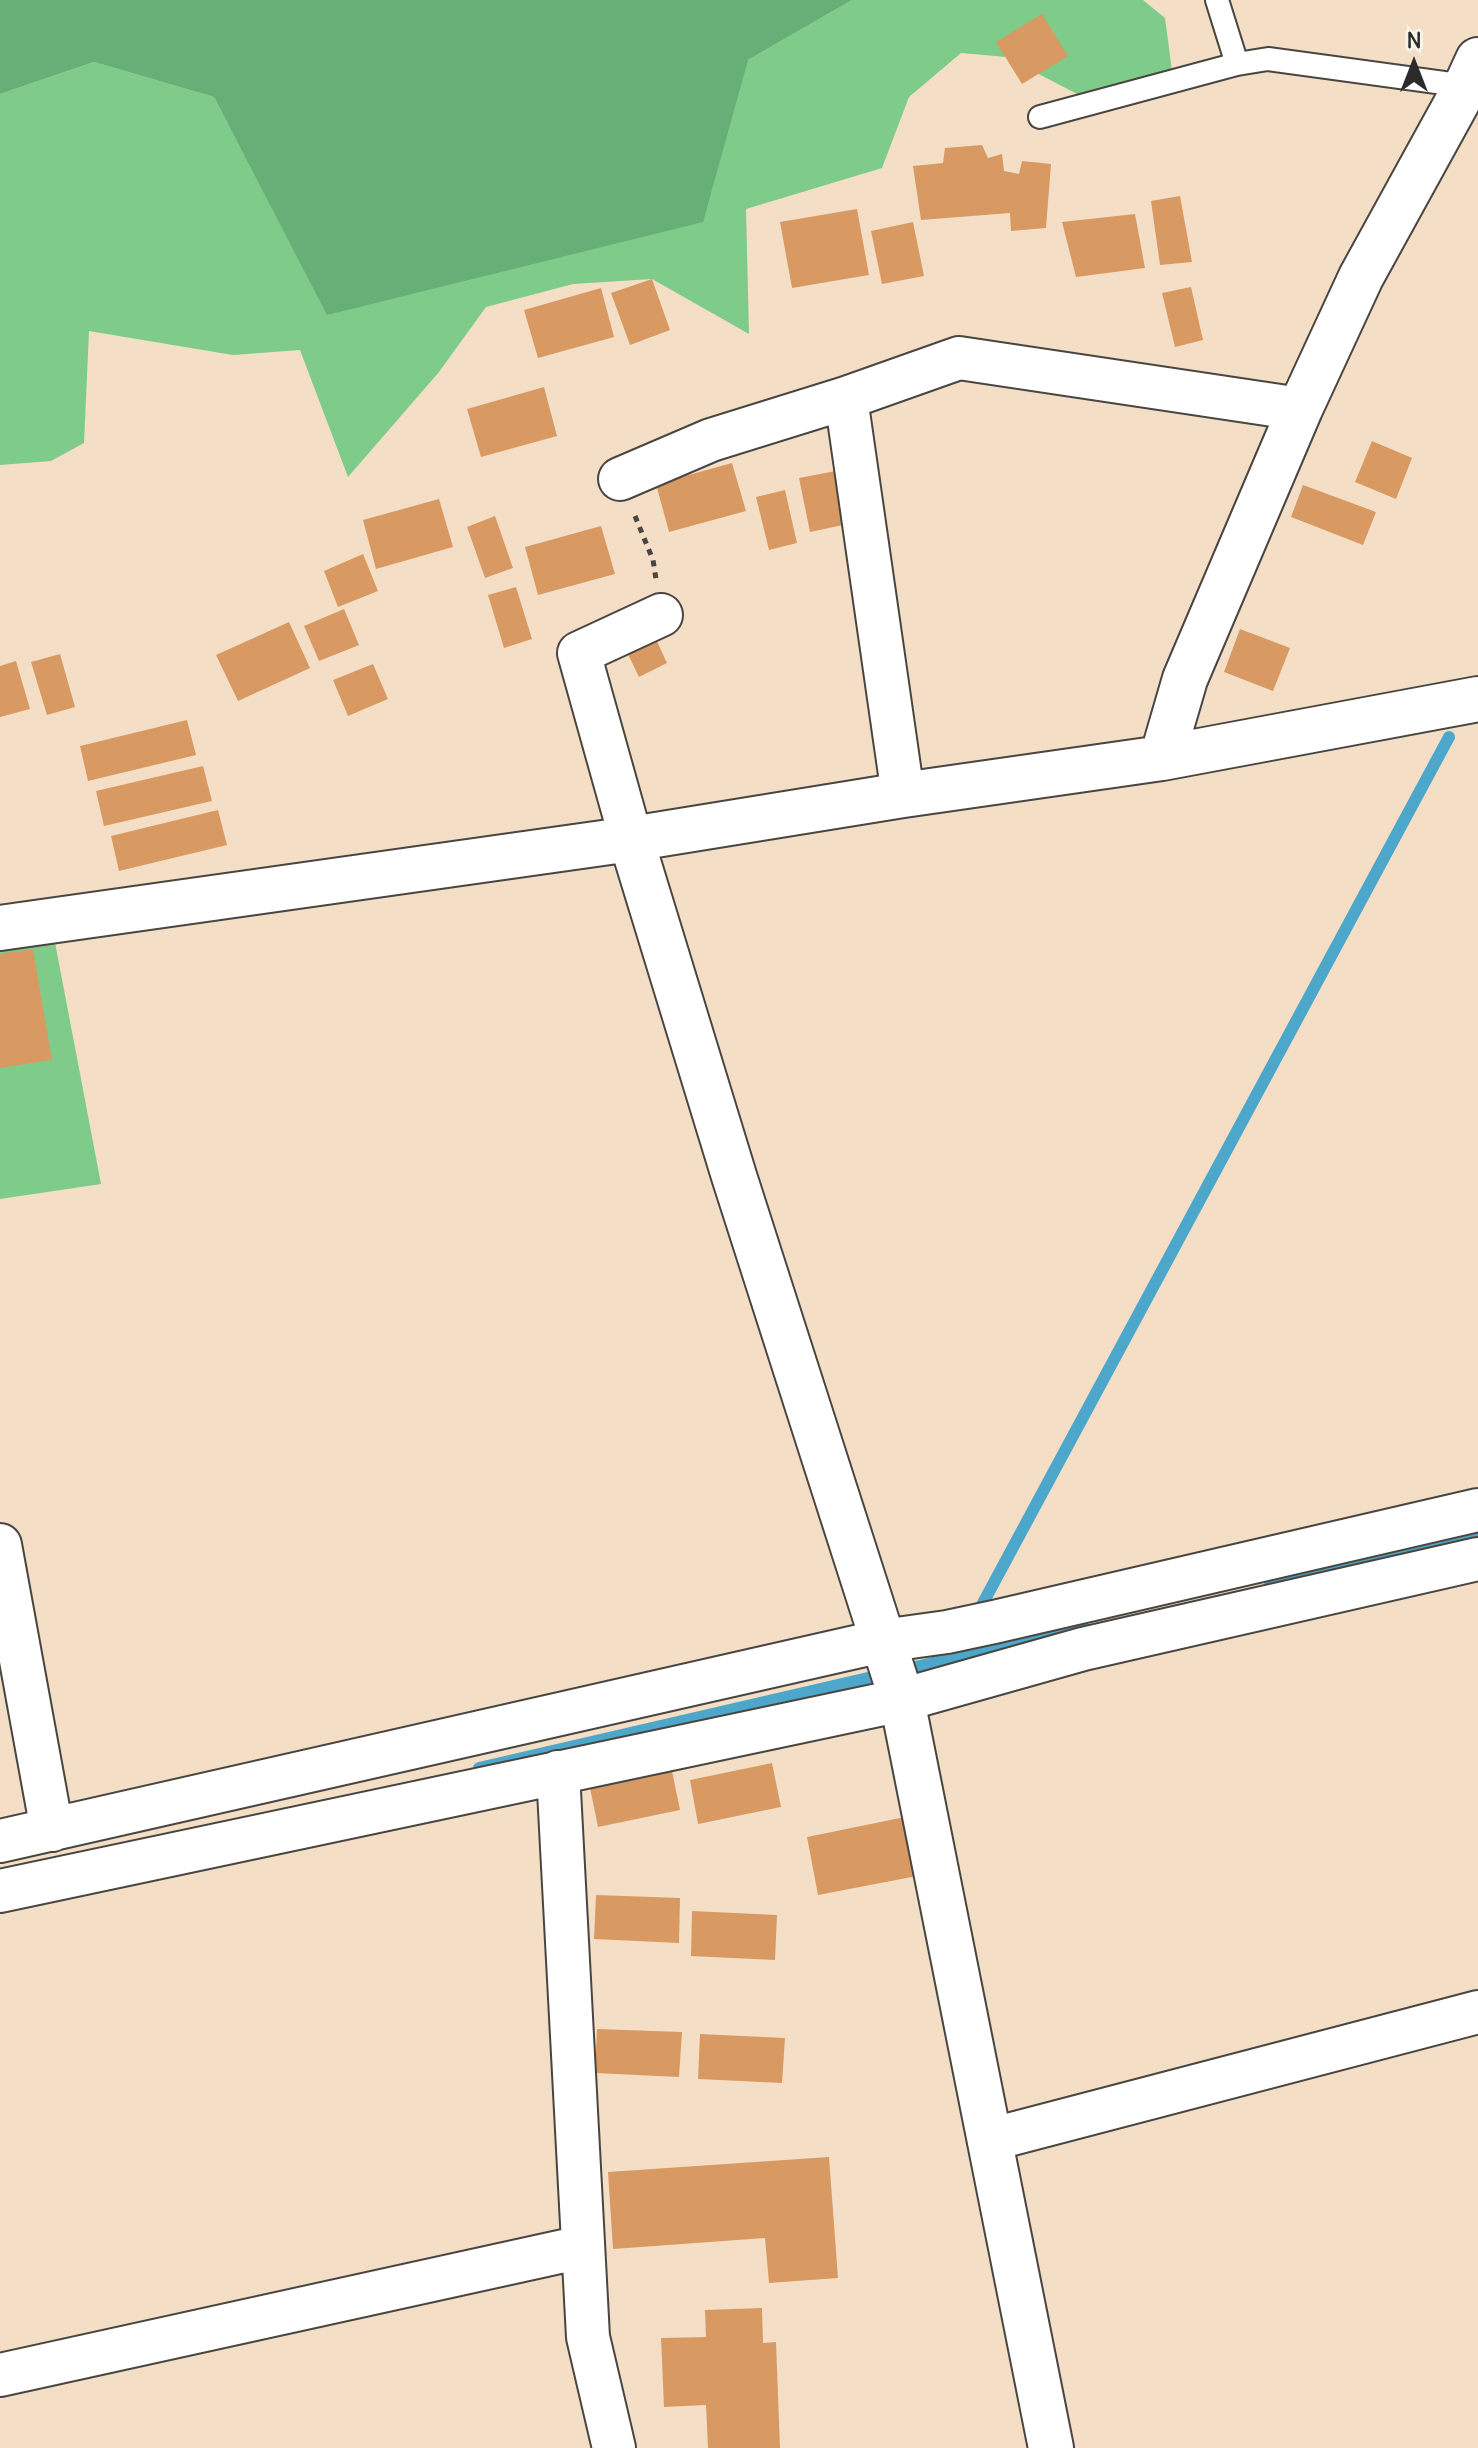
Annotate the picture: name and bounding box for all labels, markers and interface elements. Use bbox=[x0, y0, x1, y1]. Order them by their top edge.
north arrow bbox=[1374, 24, 1454, 104]
text: N bbox=[1406, 26, 1422, 54]

